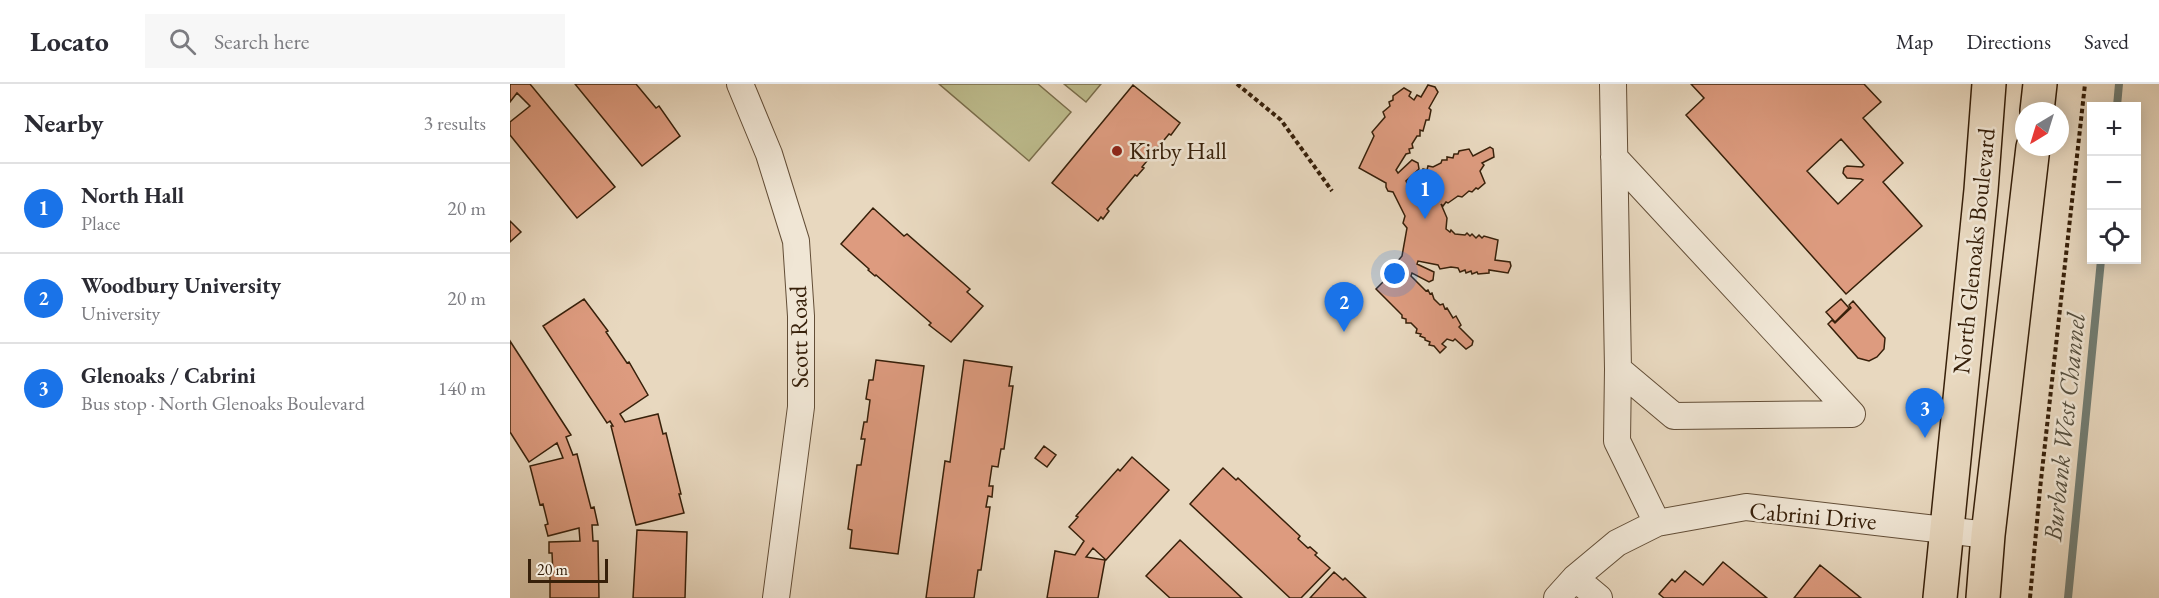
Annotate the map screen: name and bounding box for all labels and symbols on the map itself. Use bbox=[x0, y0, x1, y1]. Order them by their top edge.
north arrow bbox=[2015, 102, 2069, 156]
street label: North Glenoaks Boulevard bbox=[1945, 126, 2002, 376]
place label: Kirby Hall bbox=[1129, 135, 1227, 166]
marker: Kirby Hall bbox=[1110, 144, 1124, 158]
pin: 1 bbox=[1406, 170, 1444, 219]
your location bbox=[1380, 259, 1409, 288]
pin: 2 bbox=[1324, 282, 1364, 332]
street label: Scott Road bbox=[782, 285, 815, 388]
water label: Burbank West Channel bbox=[2035, 311, 2093, 544]
pin: 3 bbox=[1906, 388, 1944, 438]
street label: Cabrini Drive bbox=[1748, 495, 1878, 536]
scale bar bbox=[528, 556, 608, 584]

